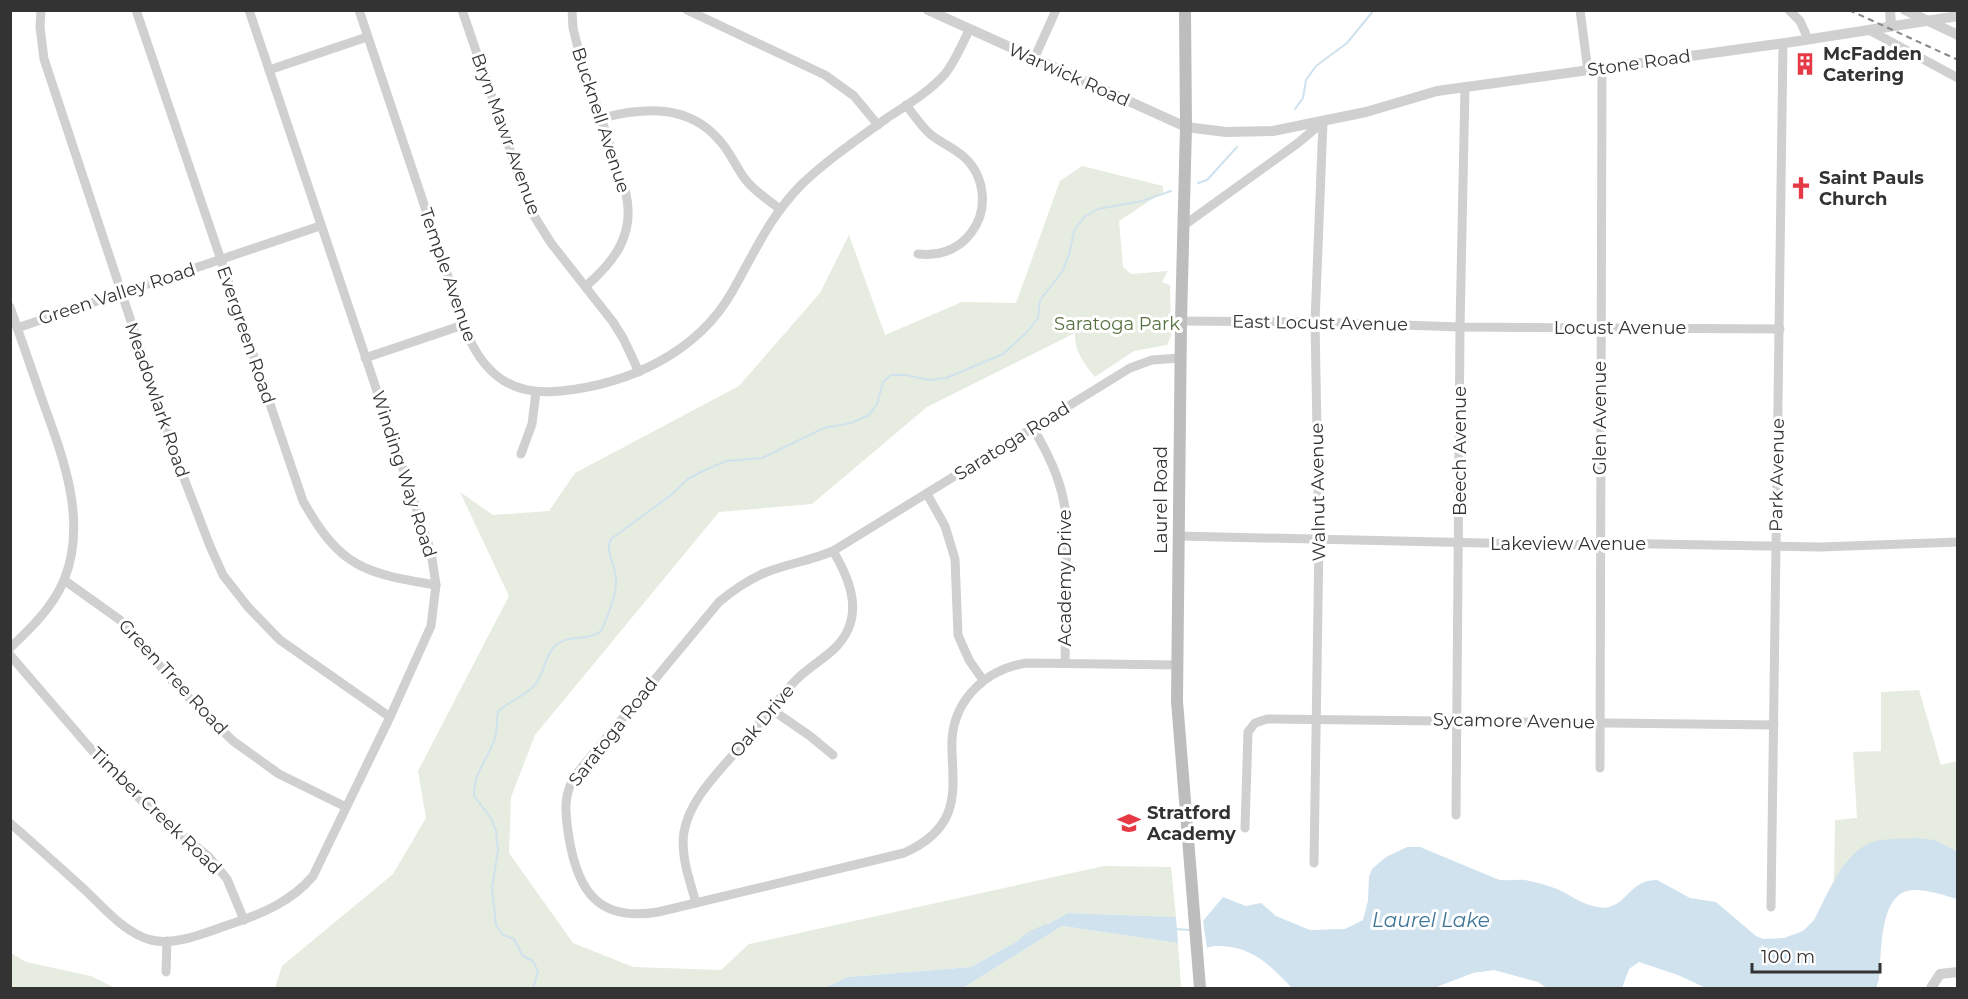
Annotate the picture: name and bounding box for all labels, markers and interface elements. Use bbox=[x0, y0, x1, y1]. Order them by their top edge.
street label: Warwick Road bbox=[1005, 38, 1133, 112]
place label: McFadden Catering bbox=[1823, 43, 1922, 86]
street label: Bucknell Avenue bbox=[567, 44, 635, 196]
street label: Stone Road bbox=[1586, 45, 1692, 81]
street label: Bryn Mawr Avenue bbox=[466, 50, 546, 218]
building icon: McFadden Catering bbox=[1792, 51, 1818, 77]
place label: Saint Pauls Church bbox=[1819, 167, 1924, 210]
church icon: Saint Pauls Church bbox=[1788, 175, 1814, 201]
street label: Temple Avenue bbox=[415, 205, 481, 345]
street label: Green Valley Road bbox=[36, 258, 198, 330]
street label: Evergreen Road bbox=[212, 263, 280, 407]
street label: East Locust Avenue bbox=[1232, 310, 1408, 336]
park label: Saratoga Park bbox=[1054, 313, 1180, 335]
street label: Locust Avenue bbox=[1554, 317, 1686, 339]
street label: Meadowlark Road bbox=[120, 320, 194, 480]
street label: Glen Avenue bbox=[1589, 361, 1611, 475]
street label: Beech Avenue bbox=[1449, 386, 1471, 516]
street label: Winding Way Road bbox=[367, 388, 441, 560]
street label: Saratoga Road bbox=[950, 397, 1074, 485]
street label: Park Avenue bbox=[1765, 418, 1789, 532]
street label: Walnut Avenue bbox=[1306, 422, 1330, 562]
street label: Laurel Road bbox=[1150, 446, 1172, 554]
street label: Academy Drive bbox=[1054, 509, 1076, 647]
street label: Lakeview Avenue bbox=[1490, 533, 1646, 555]
street label: Green Tree Road bbox=[114, 615, 232, 739]
street label: Saratoga Road bbox=[564, 673, 662, 791]
street label: Oak Drive bbox=[725, 680, 799, 762]
street label: Sycamore Avenue bbox=[1433, 709, 1595, 733]
street label: Timber Creek Road bbox=[86, 743, 226, 879]
place label: Stratford Academy bbox=[1146, 802, 1236, 845]
school or university icon: Stratford Academy bbox=[1116, 810, 1142, 836]
water label: Laurel Lake bbox=[1372, 908, 1490, 932]
scale bar bbox=[1752, 936, 1880, 974]
text: 100 m bbox=[1761, 946, 1815, 968]

